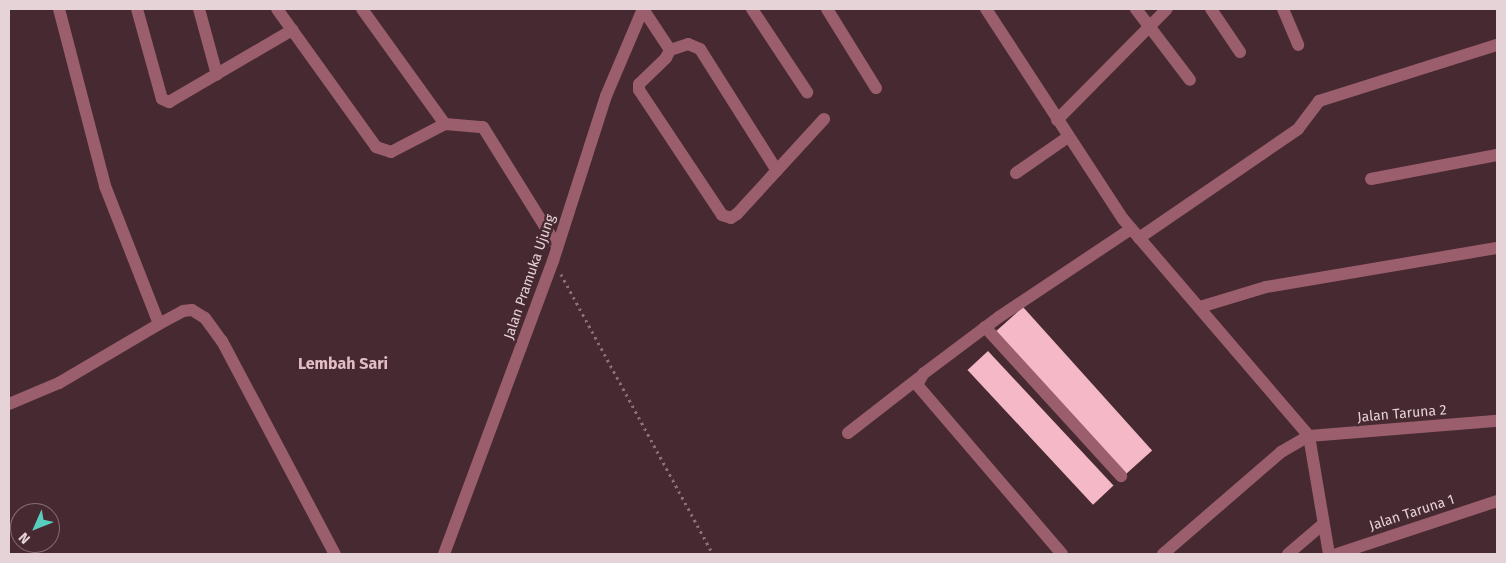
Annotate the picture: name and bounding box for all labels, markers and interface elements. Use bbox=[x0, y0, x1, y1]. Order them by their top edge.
street label: Jalan Pramuka Ujung bbox=[501, 212, 559, 342]
district label: Lembah Sari bbox=[298, 354, 388, 374]
street label: Jalan Taruna 2 bbox=[1357, 402, 1447, 426]
street label: Jalan Taruna 1 bbox=[1367, 491, 1457, 535]
north arrow bbox=[10, 503, 60, 553]
text: N bbox=[15, 529, 34, 547]

